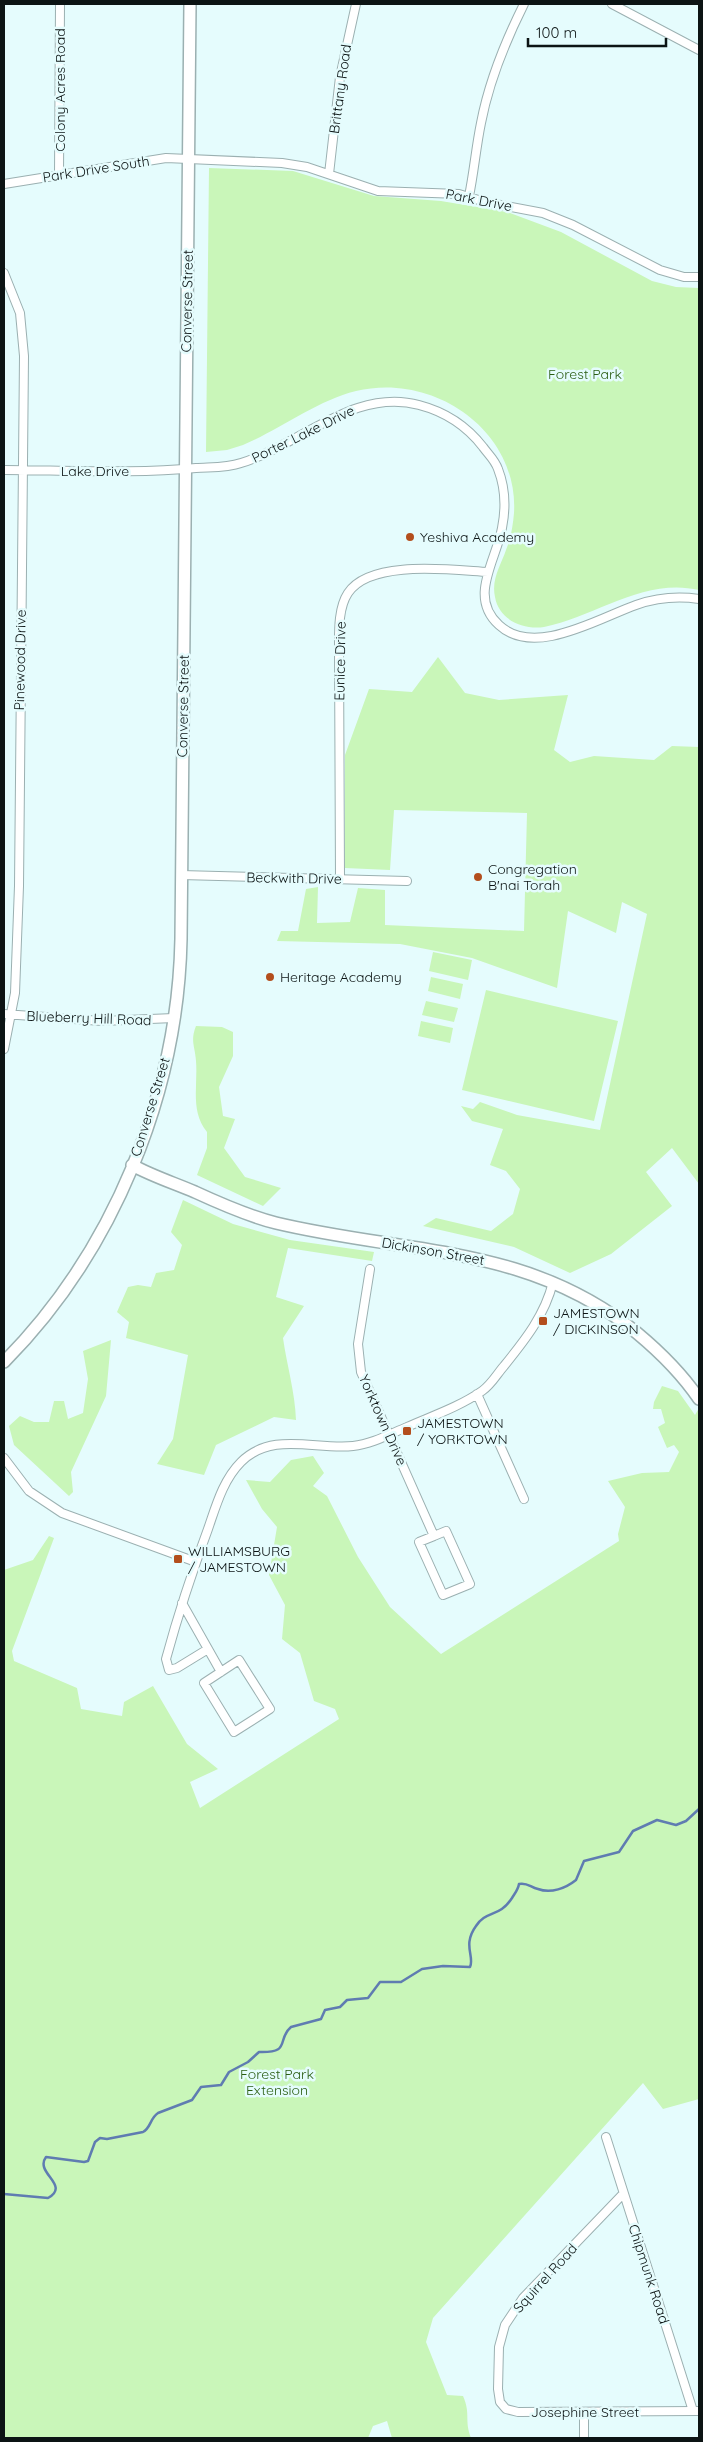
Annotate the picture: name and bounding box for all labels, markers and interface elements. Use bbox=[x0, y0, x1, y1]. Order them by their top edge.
scale bar bbox=[528, 15, 666, 47]
text: 100 m bbox=[536, 23, 577, 42]
street label: Colony Acres Road bbox=[51, 28, 69, 152]
street label: Brittany Road bbox=[325, 43, 355, 135]
street label: Park Drive South bbox=[41, 152, 151, 186]
street label: Park Drive bbox=[444, 185, 514, 215]
street label: Converse Street bbox=[177, 249, 197, 353]
park label: Forest Park bbox=[548, 365, 622, 383]
street label: Porter Lake Drive bbox=[249, 401, 358, 467]
street label: Lake Drive bbox=[61, 462, 129, 480]
place label: Yeshiva Academy bbox=[420, 528, 534, 546]
marker: Yeshiva Academy bbox=[404, 531, 416, 543]
street label: Pinewood Drive bbox=[10, 609, 30, 711]
street label: Eunice Drive bbox=[330, 621, 350, 701]
street label: Converse Street bbox=[173, 654, 193, 758]
place label: Congregation B'nai Torah bbox=[488, 860, 577, 894]
street label: Beckwith Drive bbox=[246, 868, 342, 888]
marker: Congregation B'nai Torah bbox=[472, 871, 484, 883]
place label: Heritage Academy bbox=[280, 968, 402, 986]
marker: Heritage Academy bbox=[264, 971, 276, 983]
street label: Blueberry Hill Road bbox=[26, 1007, 152, 1029]
street label: Converse Street bbox=[126, 1055, 174, 1159]
street label: Dickinson Street bbox=[380, 1233, 486, 1269]
place label: JAMESTOWN / DICKINSON bbox=[553, 1304, 640, 1338]
marker: JAMESTOWN / DICKINSON bbox=[537, 1315, 549, 1327]
street label: Yorktown Drive bbox=[355, 1372, 411, 1468]
place label: JAMESTOWN / YORKTOWN bbox=[417, 1414, 508, 1448]
marker: JAMESTOWN / YORKTOWN bbox=[401, 1425, 413, 1437]
place label: WILLIAMSBURG / JAMESTOWN bbox=[188, 1542, 290, 1576]
marker: WILLIAMSBURG / JAMESTOWN bbox=[172, 1553, 184, 1565]
park label: Forest Park Extension bbox=[240, 2065, 314, 2099]
street label: Chipmunk Road bbox=[624, 2222, 674, 2326]
street label: Squirrel Road bbox=[509, 2239, 581, 2317]
street label: Josephine Street bbox=[531, 2403, 639, 2421]

